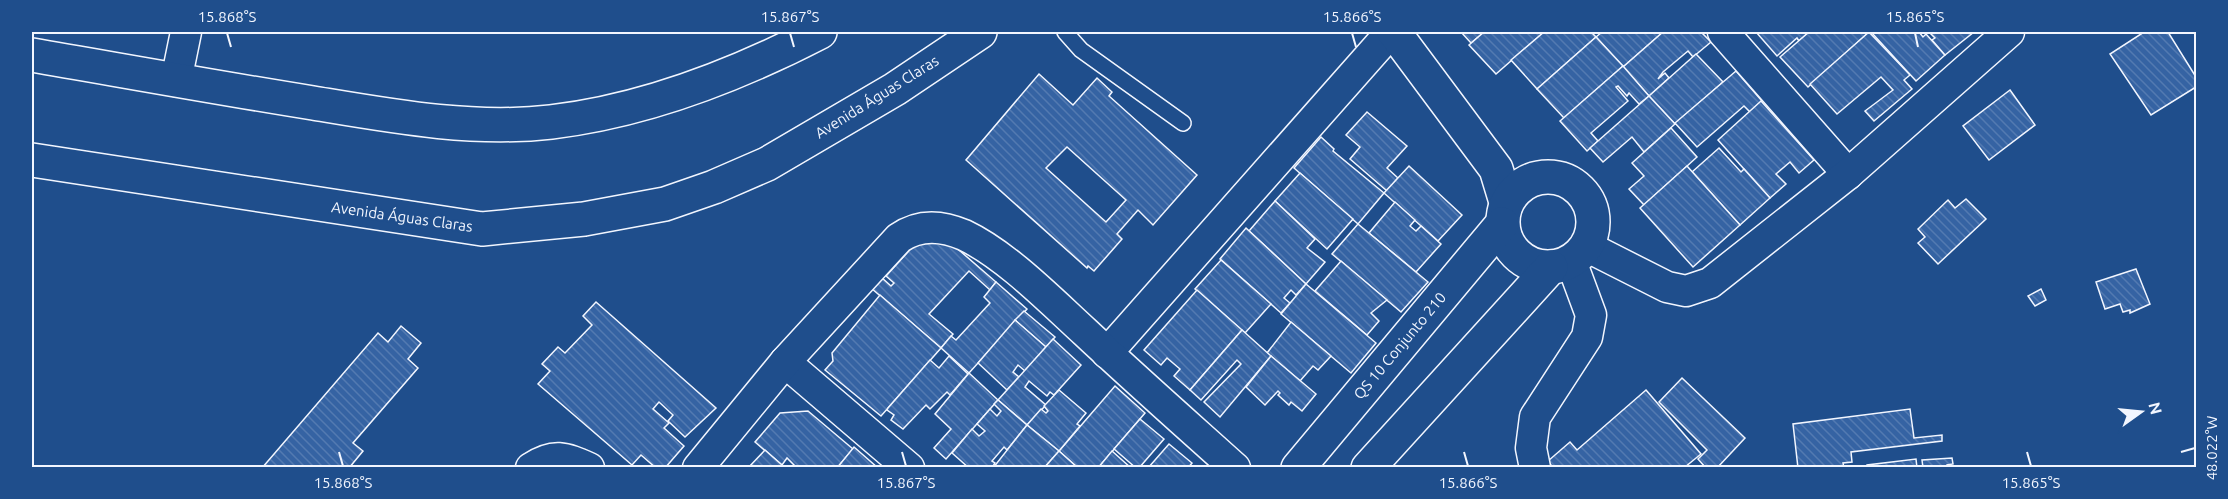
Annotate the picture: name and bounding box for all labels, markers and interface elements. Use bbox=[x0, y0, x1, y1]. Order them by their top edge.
text: 15.868°S bbox=[198, 8, 256, 25]
text: 15.867°S bbox=[761, 8, 819, 25]
text: 15.866°S bbox=[1323, 8, 1381, 25]
text: 15.865°S bbox=[1886, 8, 1944, 25]
street label: Avenida Águas Claras bbox=[812, 52, 942, 142]
street label: Avenida Águas Claras bbox=[330, 198, 474, 235]
street label: QS 10 Conjunto 210 bbox=[1350, 289, 1449, 402]
north arrow bbox=[2111, 382, 2171, 442]
text: N bbox=[2145, 400, 2166, 416]
text: 48.022°W bbox=[2203, 416, 2220, 480]
text: 15.868°S bbox=[314, 474, 372, 491]
text: 15.867°S bbox=[877, 474, 935, 491]
text: 15.866°S bbox=[1439, 474, 1497, 491]
text: 15.865°S bbox=[2002, 474, 2060, 491]

